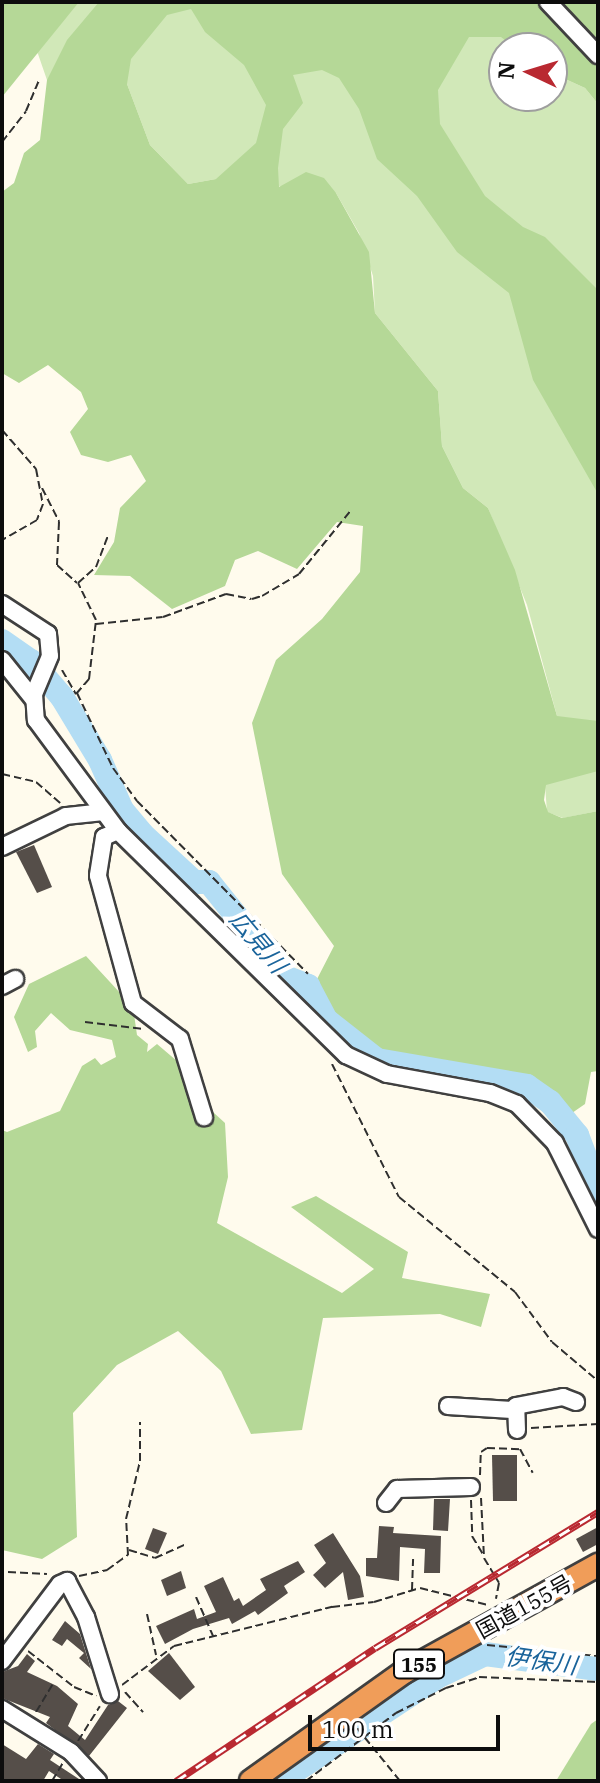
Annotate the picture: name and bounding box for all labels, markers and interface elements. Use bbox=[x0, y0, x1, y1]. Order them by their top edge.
north arrow bbox=[488, 32, 568, 112]
text: N bbox=[490, 61, 521, 80]
water label: 広見川 bbox=[224, 905, 292, 979]
street label: 国道155号 bbox=[471, 1569, 577, 1643]
water label: 伊保川 bbox=[503, 1642, 579, 1680]
road number: 155 bbox=[393, 1648, 445, 1680]
scale bar bbox=[312, 1699, 504, 1749]
text: 100 m bbox=[322, 1713, 394, 1745]

